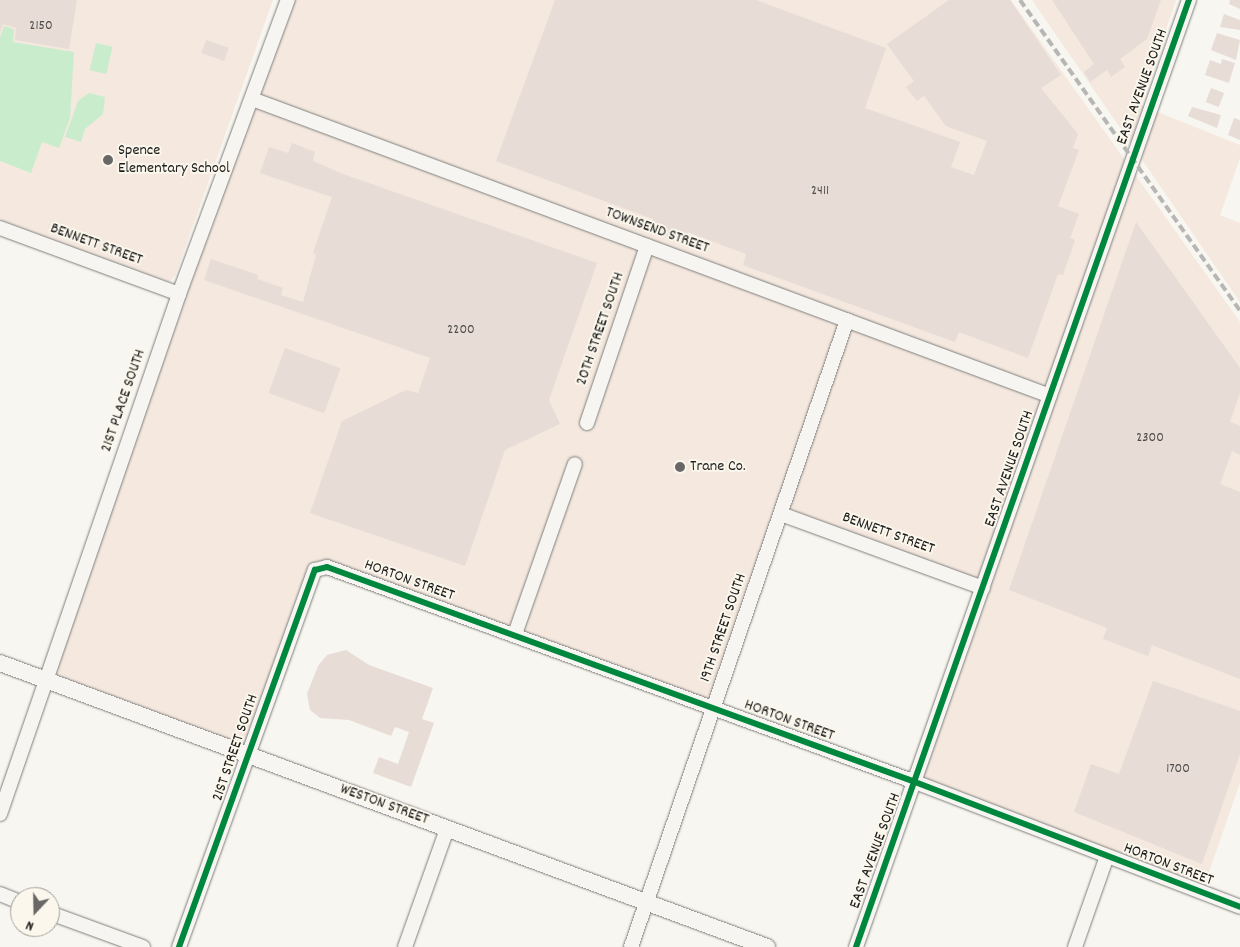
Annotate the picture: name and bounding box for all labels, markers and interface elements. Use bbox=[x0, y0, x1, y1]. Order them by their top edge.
house number: 2150 bbox=[29, 18, 53, 34]
street label: EAST AVENUE SOUTH bbox=[1113, 26, 1173, 148]
place label: Spence Elementary School bbox=[118, 141, 230, 179]
marker: Spence Elementary School bbox=[102, 154, 114, 166]
house number: 2411 bbox=[811, 183, 829, 199]
street label: TOWNSEND STREET bbox=[603, 203, 711, 259]
street label: BENNETT STREET bbox=[47, 219, 145, 271]
street label: 20TH STREET SOUTH bbox=[573, 270, 629, 388]
house number: 2200 bbox=[447, 322, 475, 338]
street label: 21ST PLACE SOUTH bbox=[97, 347, 151, 455]
street label: EAST AVENUE SOUTH bbox=[981, 408, 1039, 530]
house number: 2300 bbox=[1136, 430, 1164, 446]
place label: Trane Co. bbox=[690, 457, 746, 477]
marker: Trane Co. bbox=[674, 461, 686, 473]
street label: BENNETT STREET bbox=[839, 508, 937, 560]
street label: HORTON STREET bbox=[361, 556, 457, 606]
street label: 19TH STREET SOUTH bbox=[696, 571, 752, 685]
street label: 21ST STREET SOUTH bbox=[209, 692, 263, 804]
street label: HORTON STREET bbox=[741, 696, 837, 746]
house number: 1700 bbox=[1166, 761, 1190, 777]
street label: WESTON STREET bbox=[337, 780, 431, 830]
street label: EAST AVENUE SOUTH bbox=[846, 790, 906, 912]
street label: HORTON STREET bbox=[1120, 839, 1216, 891]
north arrow bbox=[10, 887, 60, 937]
text: N bbox=[23, 914, 37, 936]

